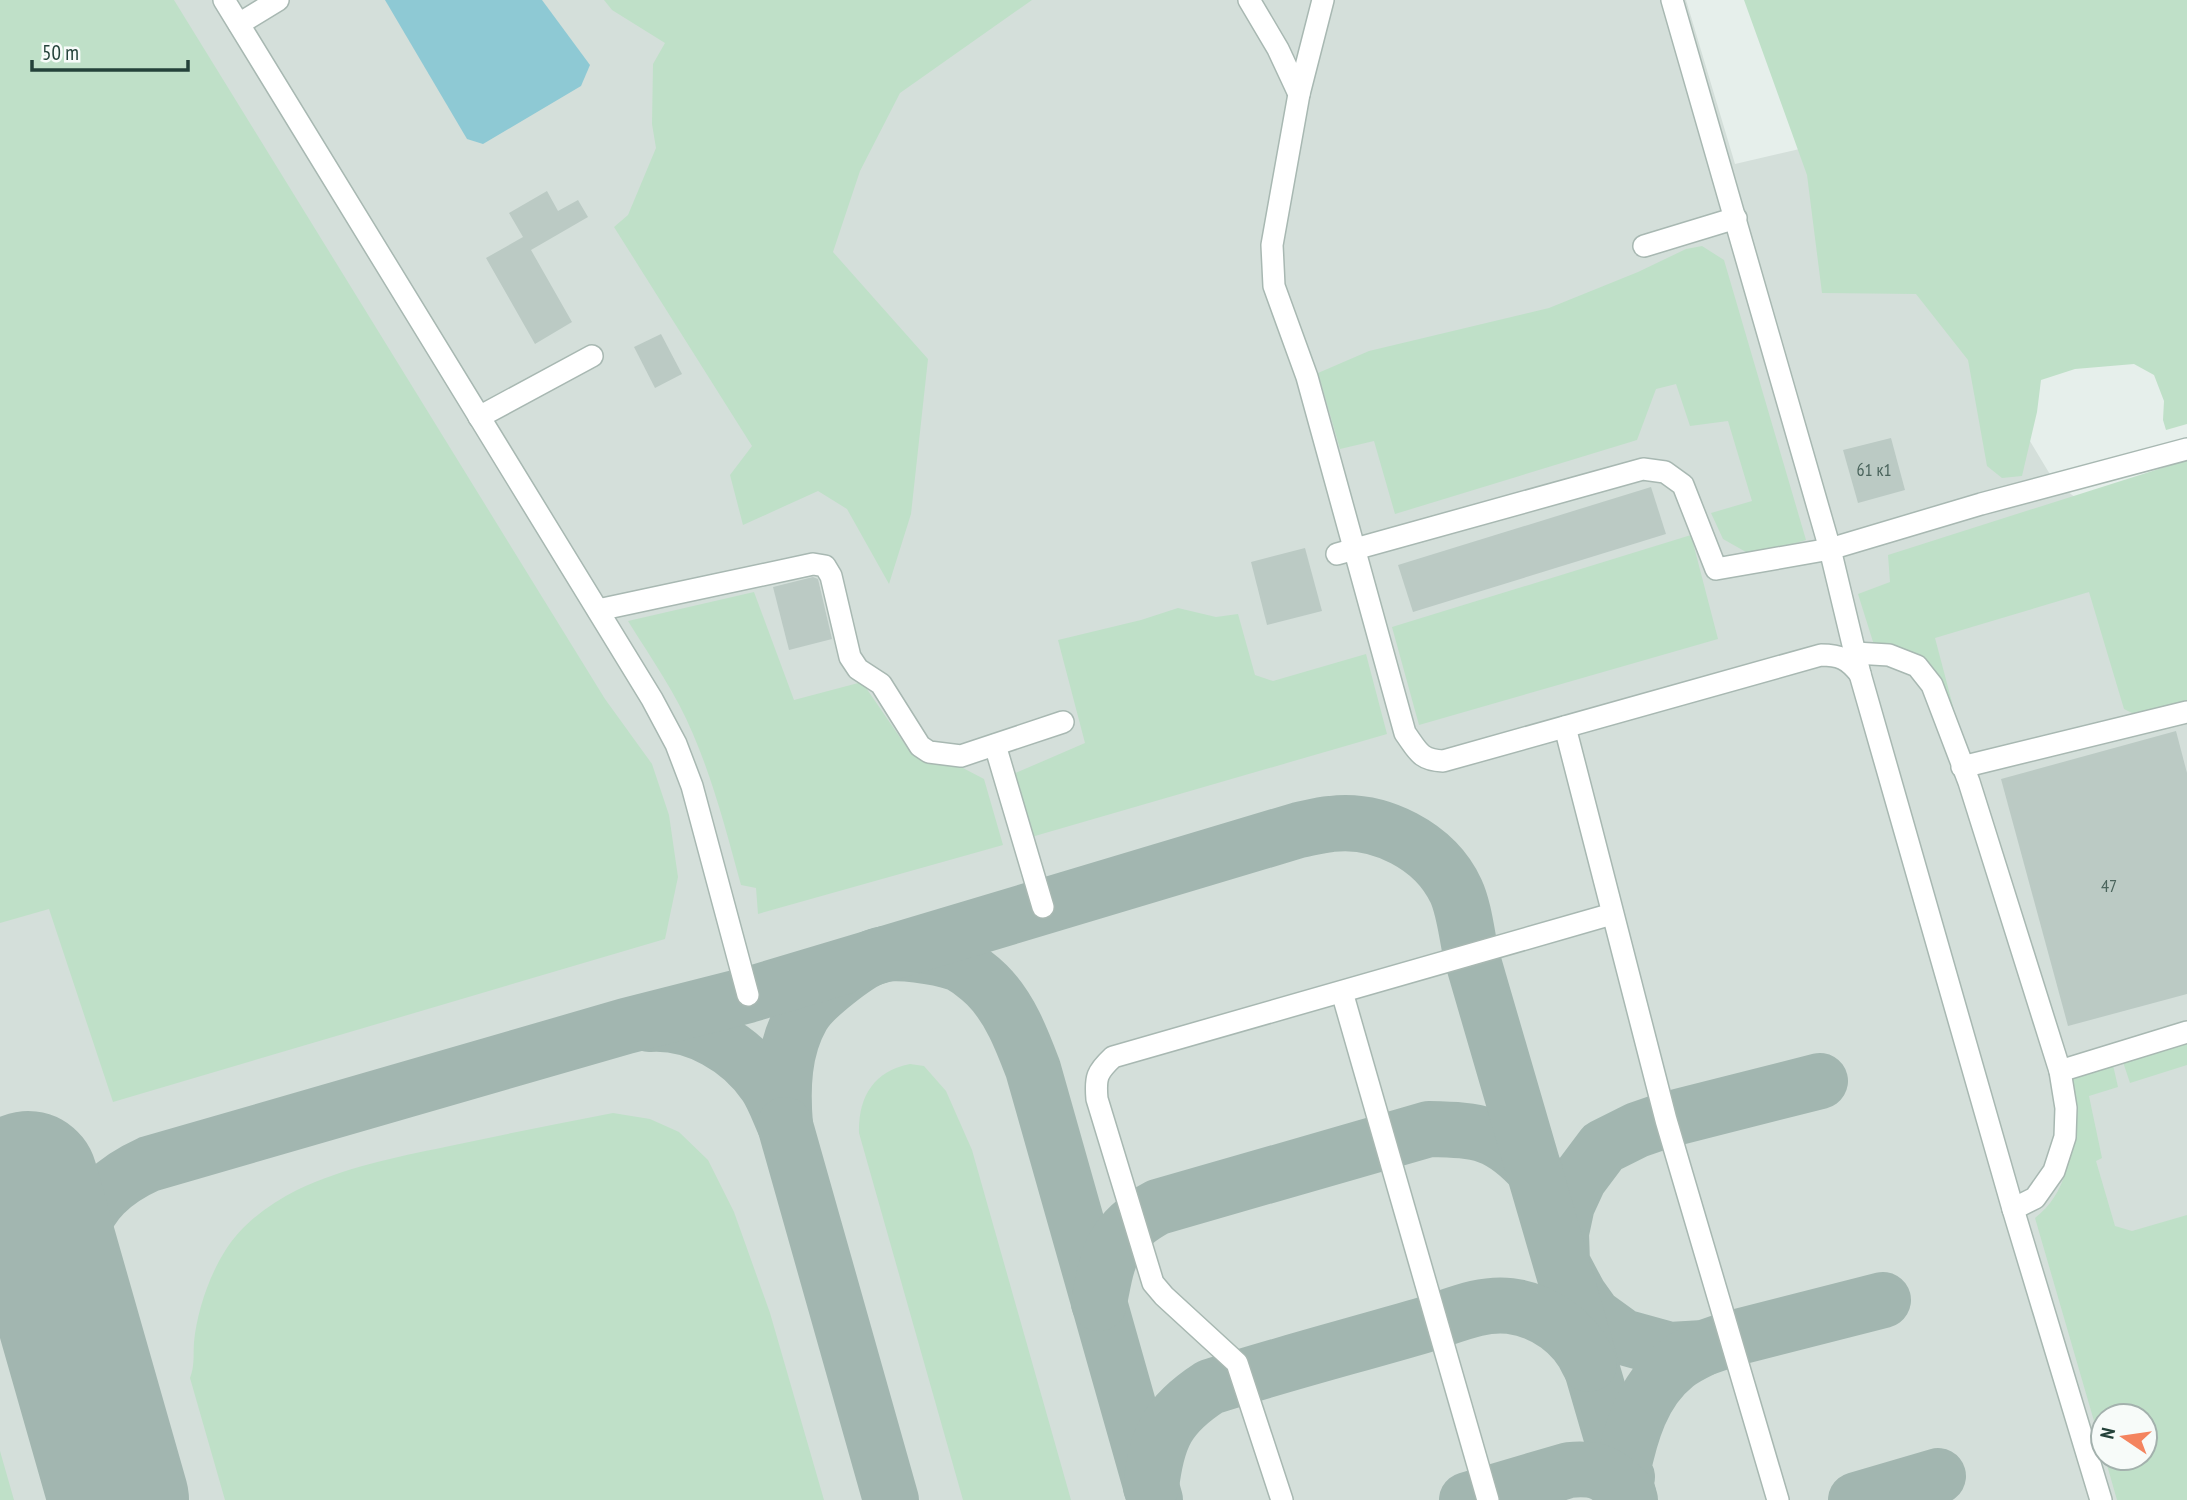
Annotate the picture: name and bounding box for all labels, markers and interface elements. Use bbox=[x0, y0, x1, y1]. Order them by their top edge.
scale bar bbox=[32, 28, 187, 72]
text: 50 m bbox=[42, 39, 79, 66]
house number: 61 к1 bbox=[1856, 458, 1892, 481]
house number: 47 bbox=[2101, 874, 2117, 897]
north arrow bbox=[2089, 1402, 2159, 1472]
text: N bbox=[2095, 1425, 2120, 1441]

